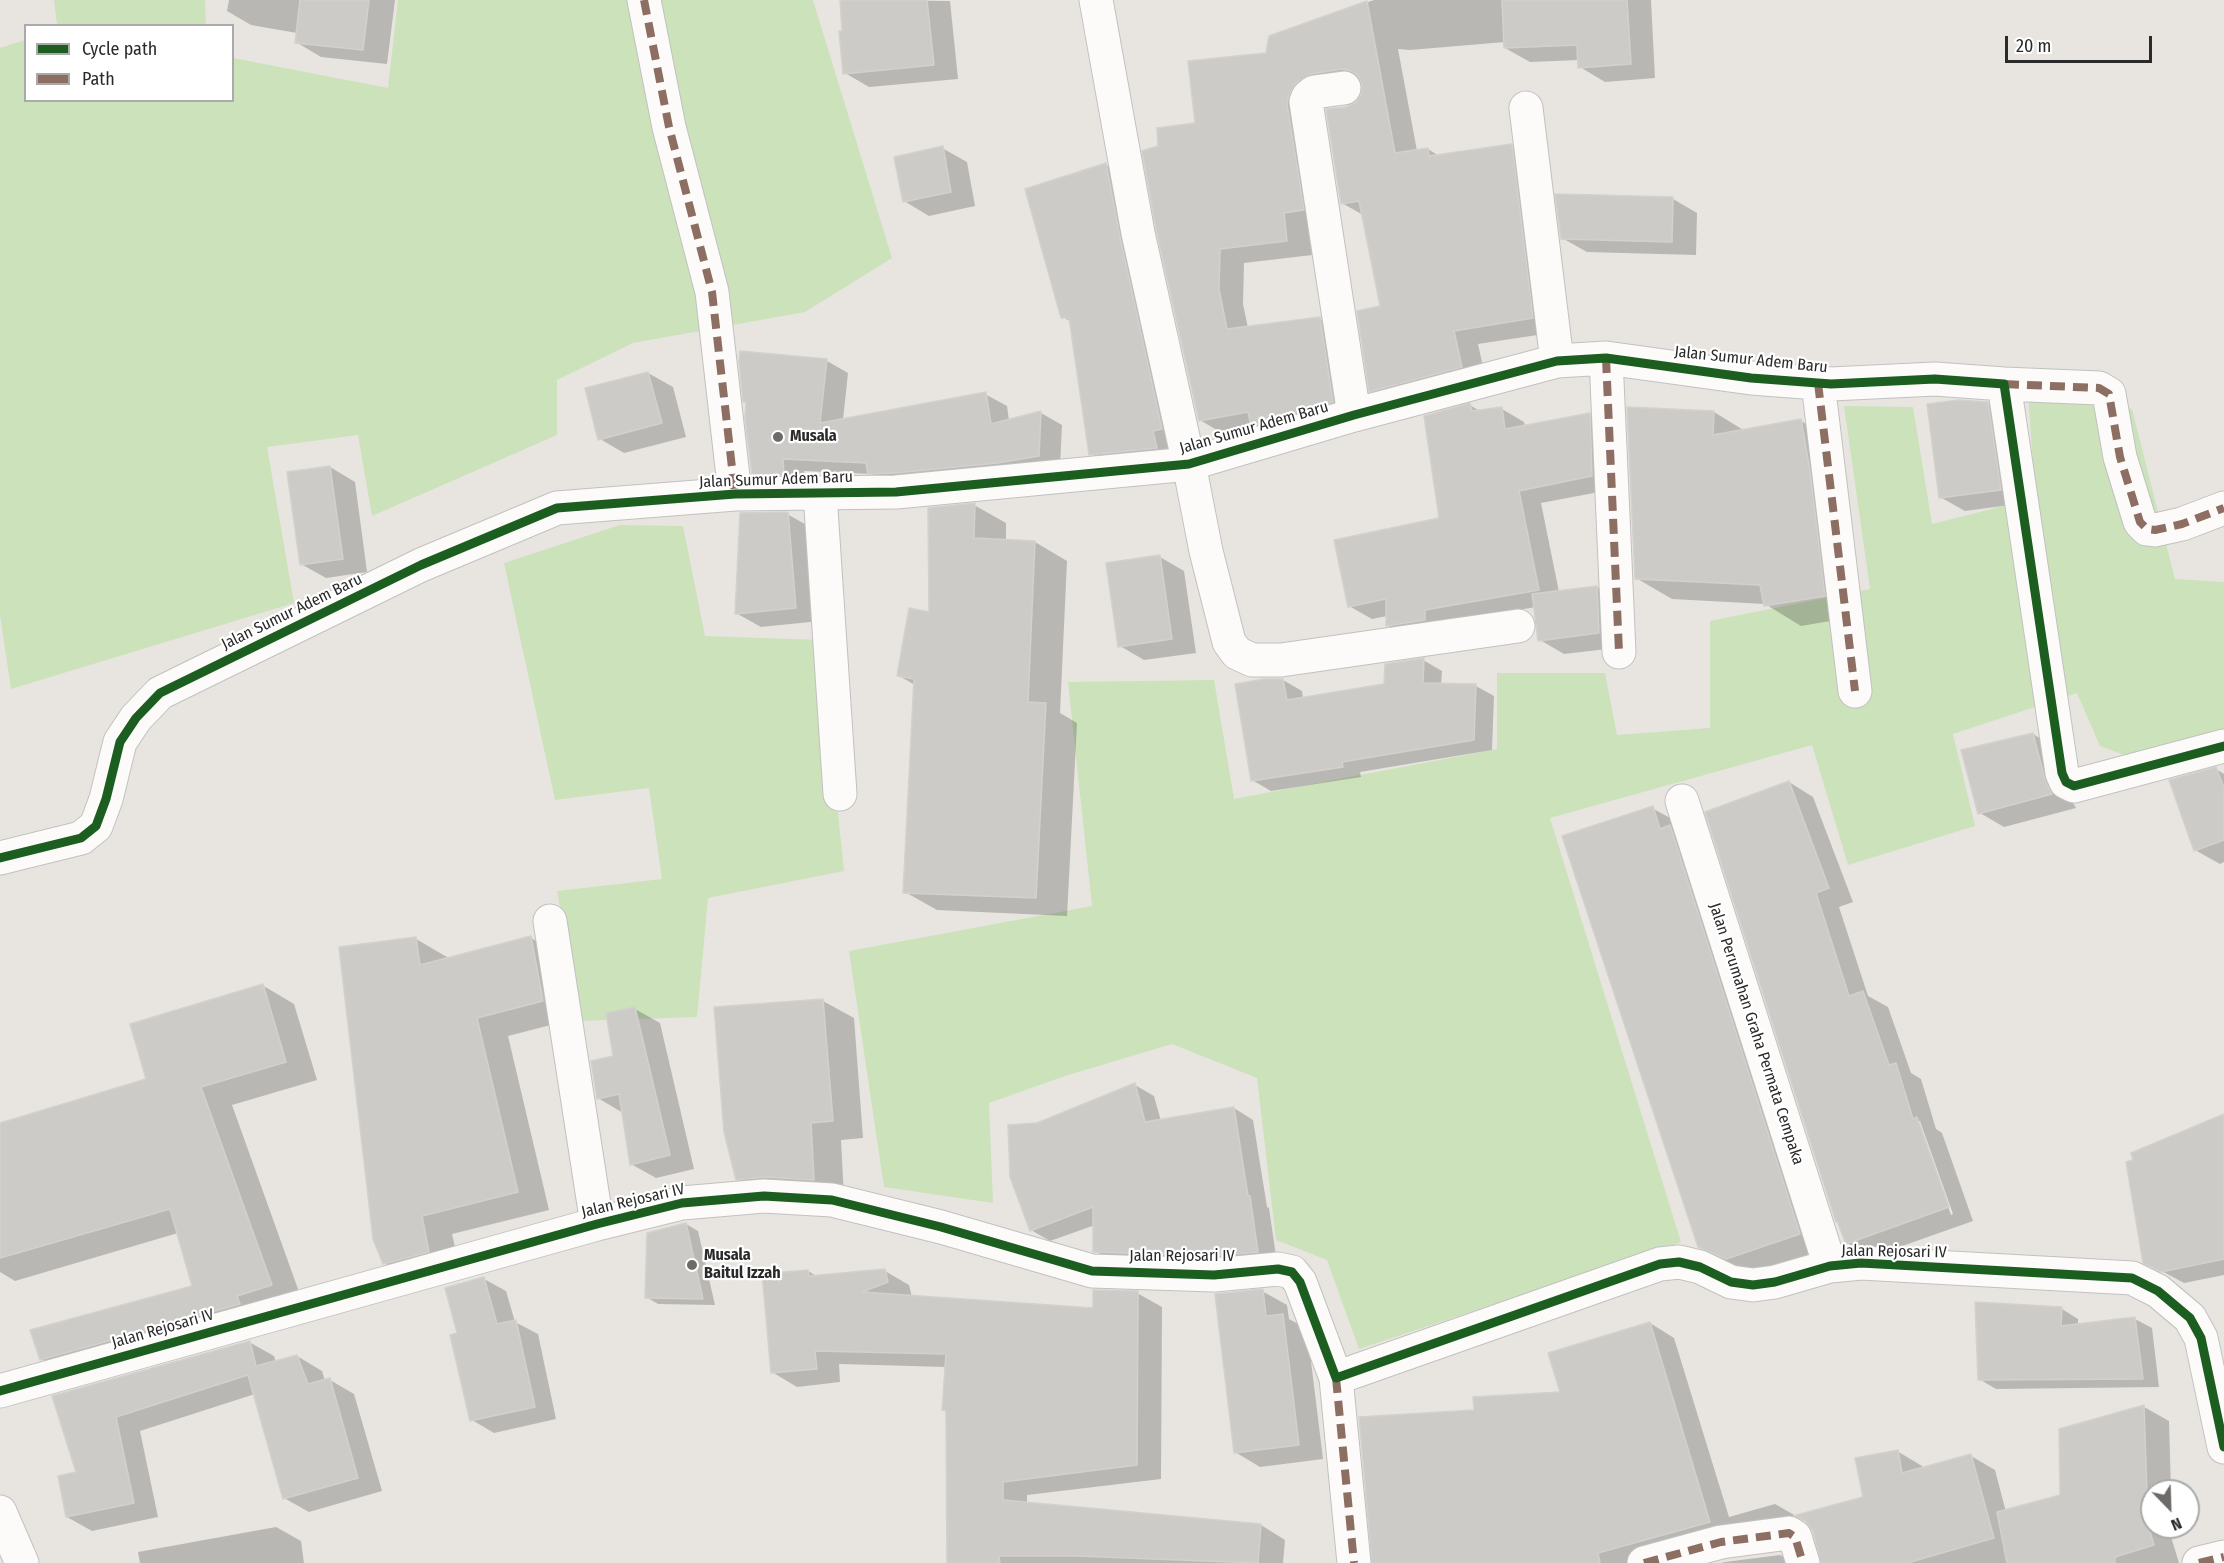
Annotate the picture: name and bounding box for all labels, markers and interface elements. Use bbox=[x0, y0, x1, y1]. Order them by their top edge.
legend bbox=[24, 24, 234, 102]
scale bar bbox=[2008, 24, 2155, 62]
text: 20 m bbox=[2016, 35, 2051, 57]
text: Cycle path bbox=[82, 38, 157, 60]
text: Path bbox=[82, 68, 115, 90]
street label: Jalan Sumur Adem Baru bbox=[1673, 342, 1829, 378]
street label: Jalan Sumur Adem Baru bbox=[1177, 398, 1331, 458]
place label: Musala bbox=[790, 427, 837, 447]
marker: Musala bbox=[771, 430, 785, 444]
street label: Jalan Sumur Adem Baru bbox=[699, 468, 853, 492]
street label: Jalan Sumur Adem Baru bbox=[219, 570, 365, 654]
street label: Jalan Perumahan Graha Permata Cempaka bbox=[1704, 901, 1808, 1167]
street label: Jalan Rejosari IV bbox=[580, 1180, 686, 1222]
street label: Jalan Rejosari IV bbox=[1841, 1241, 1947, 1263]
place label: Musala Baitul Izzah bbox=[704, 1246, 781, 1284]
street label: Jalan Rejosari IV bbox=[1129, 1247, 1235, 1267]
marker: Musala Baitul Izzah bbox=[685, 1258, 699, 1272]
street label: Jalan Rejosari IV bbox=[110, 1305, 216, 1353]
north arrow bbox=[2140, 1479, 2200, 1539]
text: N bbox=[2168, 1514, 2185, 1535]

